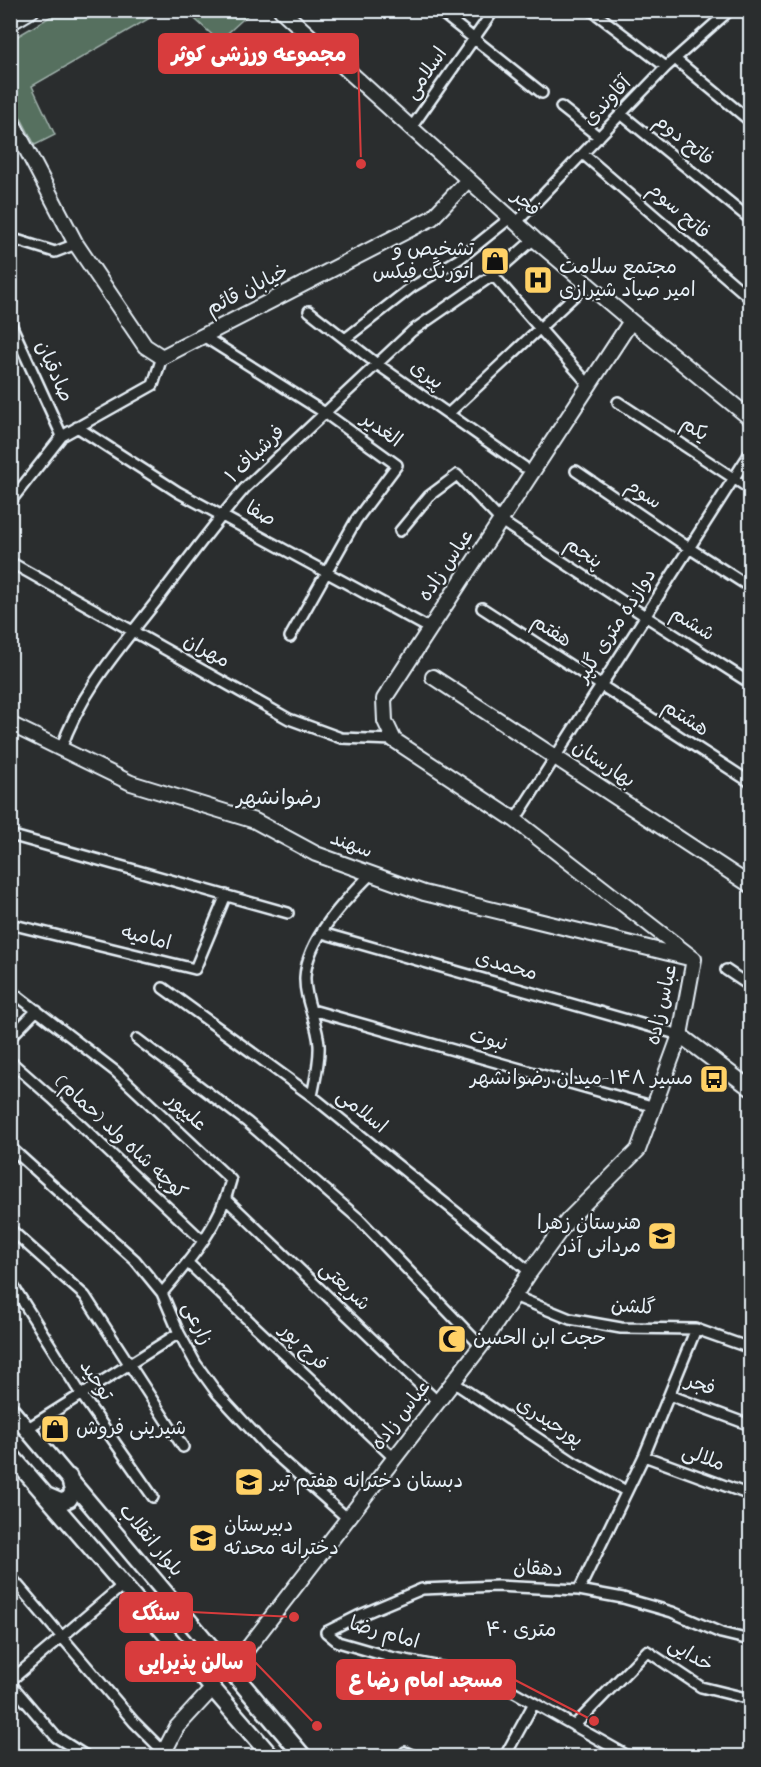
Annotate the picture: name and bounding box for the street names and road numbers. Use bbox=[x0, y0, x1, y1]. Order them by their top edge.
street label: اسلامی bbox=[398, 42, 456, 106]
street label: آقاوندی bbox=[577, 70, 640, 134]
street label: فاتح دوم bbox=[647, 108, 719, 174]
street label: فاتح سوم bbox=[640, 176, 716, 248]
street label: فجر bbox=[503, 182, 546, 225]
street label: خیابان قائم bbox=[202, 258, 294, 324]
street label: صادقیان bbox=[27, 337, 79, 407]
street label: پیری bbox=[403, 354, 449, 398]
street label: الغدیر bbox=[353, 405, 407, 456]
street label: یکم bbox=[674, 410, 714, 450]
street label: فرشباف ۱ bbox=[220, 419, 292, 491]
street label: سوم bbox=[619, 472, 667, 518]
street label: صفا bbox=[239, 495, 281, 535]
street label: عباس زاده bbox=[412, 524, 482, 608]
street label: پنجم bbox=[558, 531, 608, 577]
street label: دوازده متری گلپر bbox=[568, 563, 665, 690]
street label: ششم bbox=[664, 600, 720, 650]
street label: هفتم bbox=[525, 608, 577, 656]
street label: مهران bbox=[177, 627, 235, 677]
street label: هشتم bbox=[656, 693, 714, 745]
street label: بهارستان bbox=[566, 734, 640, 796]
street label: سهند bbox=[326, 825, 376, 867]
street label: امامیه bbox=[118, 919, 174, 959]
street label: محمدی bbox=[472, 944, 540, 990]
street label: عباس زاده bbox=[640, 962, 686, 1048]
street label: نبوت bbox=[466, 1022, 510, 1060]
street label: کوچه شاه ولد (حمام) bbox=[47, 1069, 193, 1207]
street label: اسلامی bbox=[329, 1082, 393, 1142]
street label: علیپور bbox=[158, 1085, 213, 1139]
street label: شریعتی bbox=[312, 1255, 376, 1319]
street label: گلشن bbox=[610, 1292, 656, 1324]
street label: زارعی bbox=[173, 1298, 219, 1350]
street label: فرج پور bbox=[270, 1316, 334, 1379]
street label: توحید bbox=[71, 1355, 119, 1408]
street label: فجر bbox=[679, 1367, 719, 1405]
street label: عباس زاده bbox=[365, 1375, 439, 1457]
street label: پورحیدری bbox=[510, 1390, 588, 1456]
street label: ملالی bbox=[678, 1438, 728, 1480]
street label: بلوار انقلاب bbox=[111, 1498, 189, 1584]
street label: دهقان bbox=[513, 1554, 563, 1586]
street label: امام رضا bbox=[345, 1610, 423, 1658]
street label: خدایی bbox=[662, 1631, 718, 1681]

